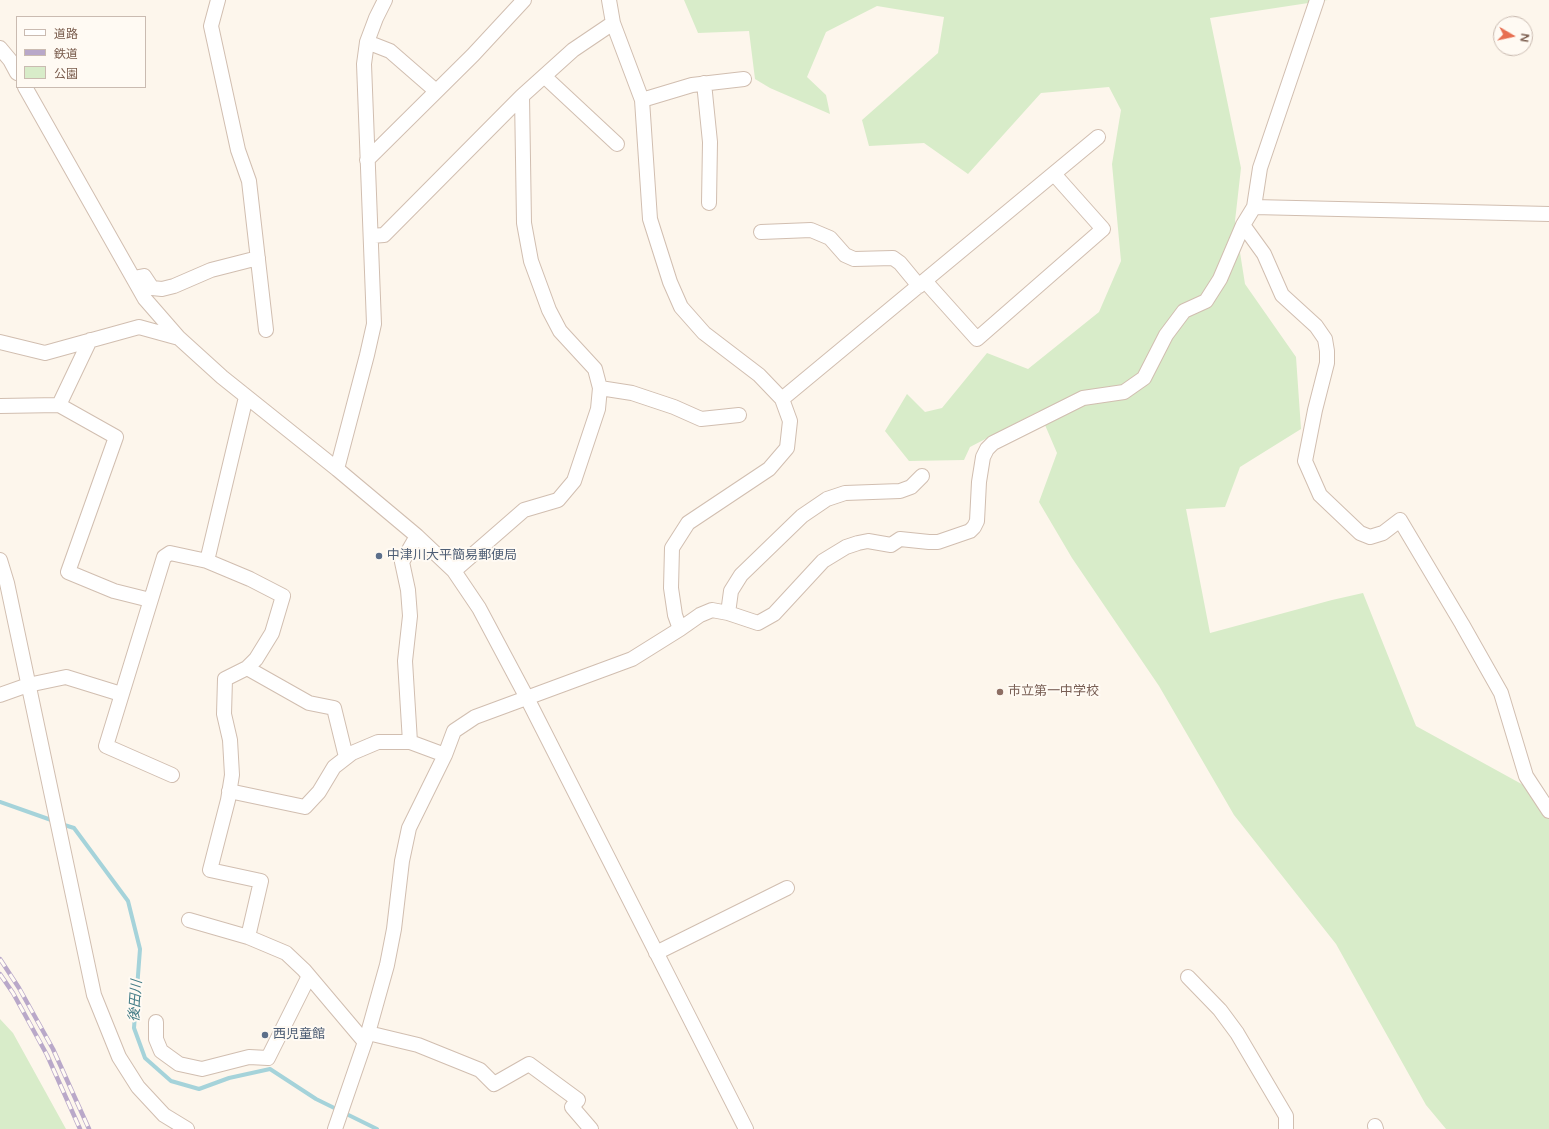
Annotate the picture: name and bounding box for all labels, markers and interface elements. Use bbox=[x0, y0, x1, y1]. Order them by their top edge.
legend bbox=[16, 16, 146, 88]
north arrow bbox=[1493, 16, 1533, 56]
text: 道路 bbox=[54, 27, 78, 41]
text: N bbox=[1517, 32, 1531, 43]
text: 鉄道 bbox=[54, 47, 78, 61]
text: 公園 bbox=[54, 67, 78, 81]
place label: 中津川大平簡易郵便局 bbox=[387, 548, 517, 564]
marker: 中津川大平簡易郵便局 bbox=[374, 551, 384, 561]
place label: 市立第一中学校 bbox=[1008, 684, 1099, 700]
marker: 市立第一中学校 bbox=[995, 687, 1005, 697]
water label: 後田川 bbox=[126, 979, 146, 1023]
place label: 西児童館 bbox=[273, 1027, 325, 1043]
marker: 西児童館 bbox=[260, 1030, 270, 1040]

